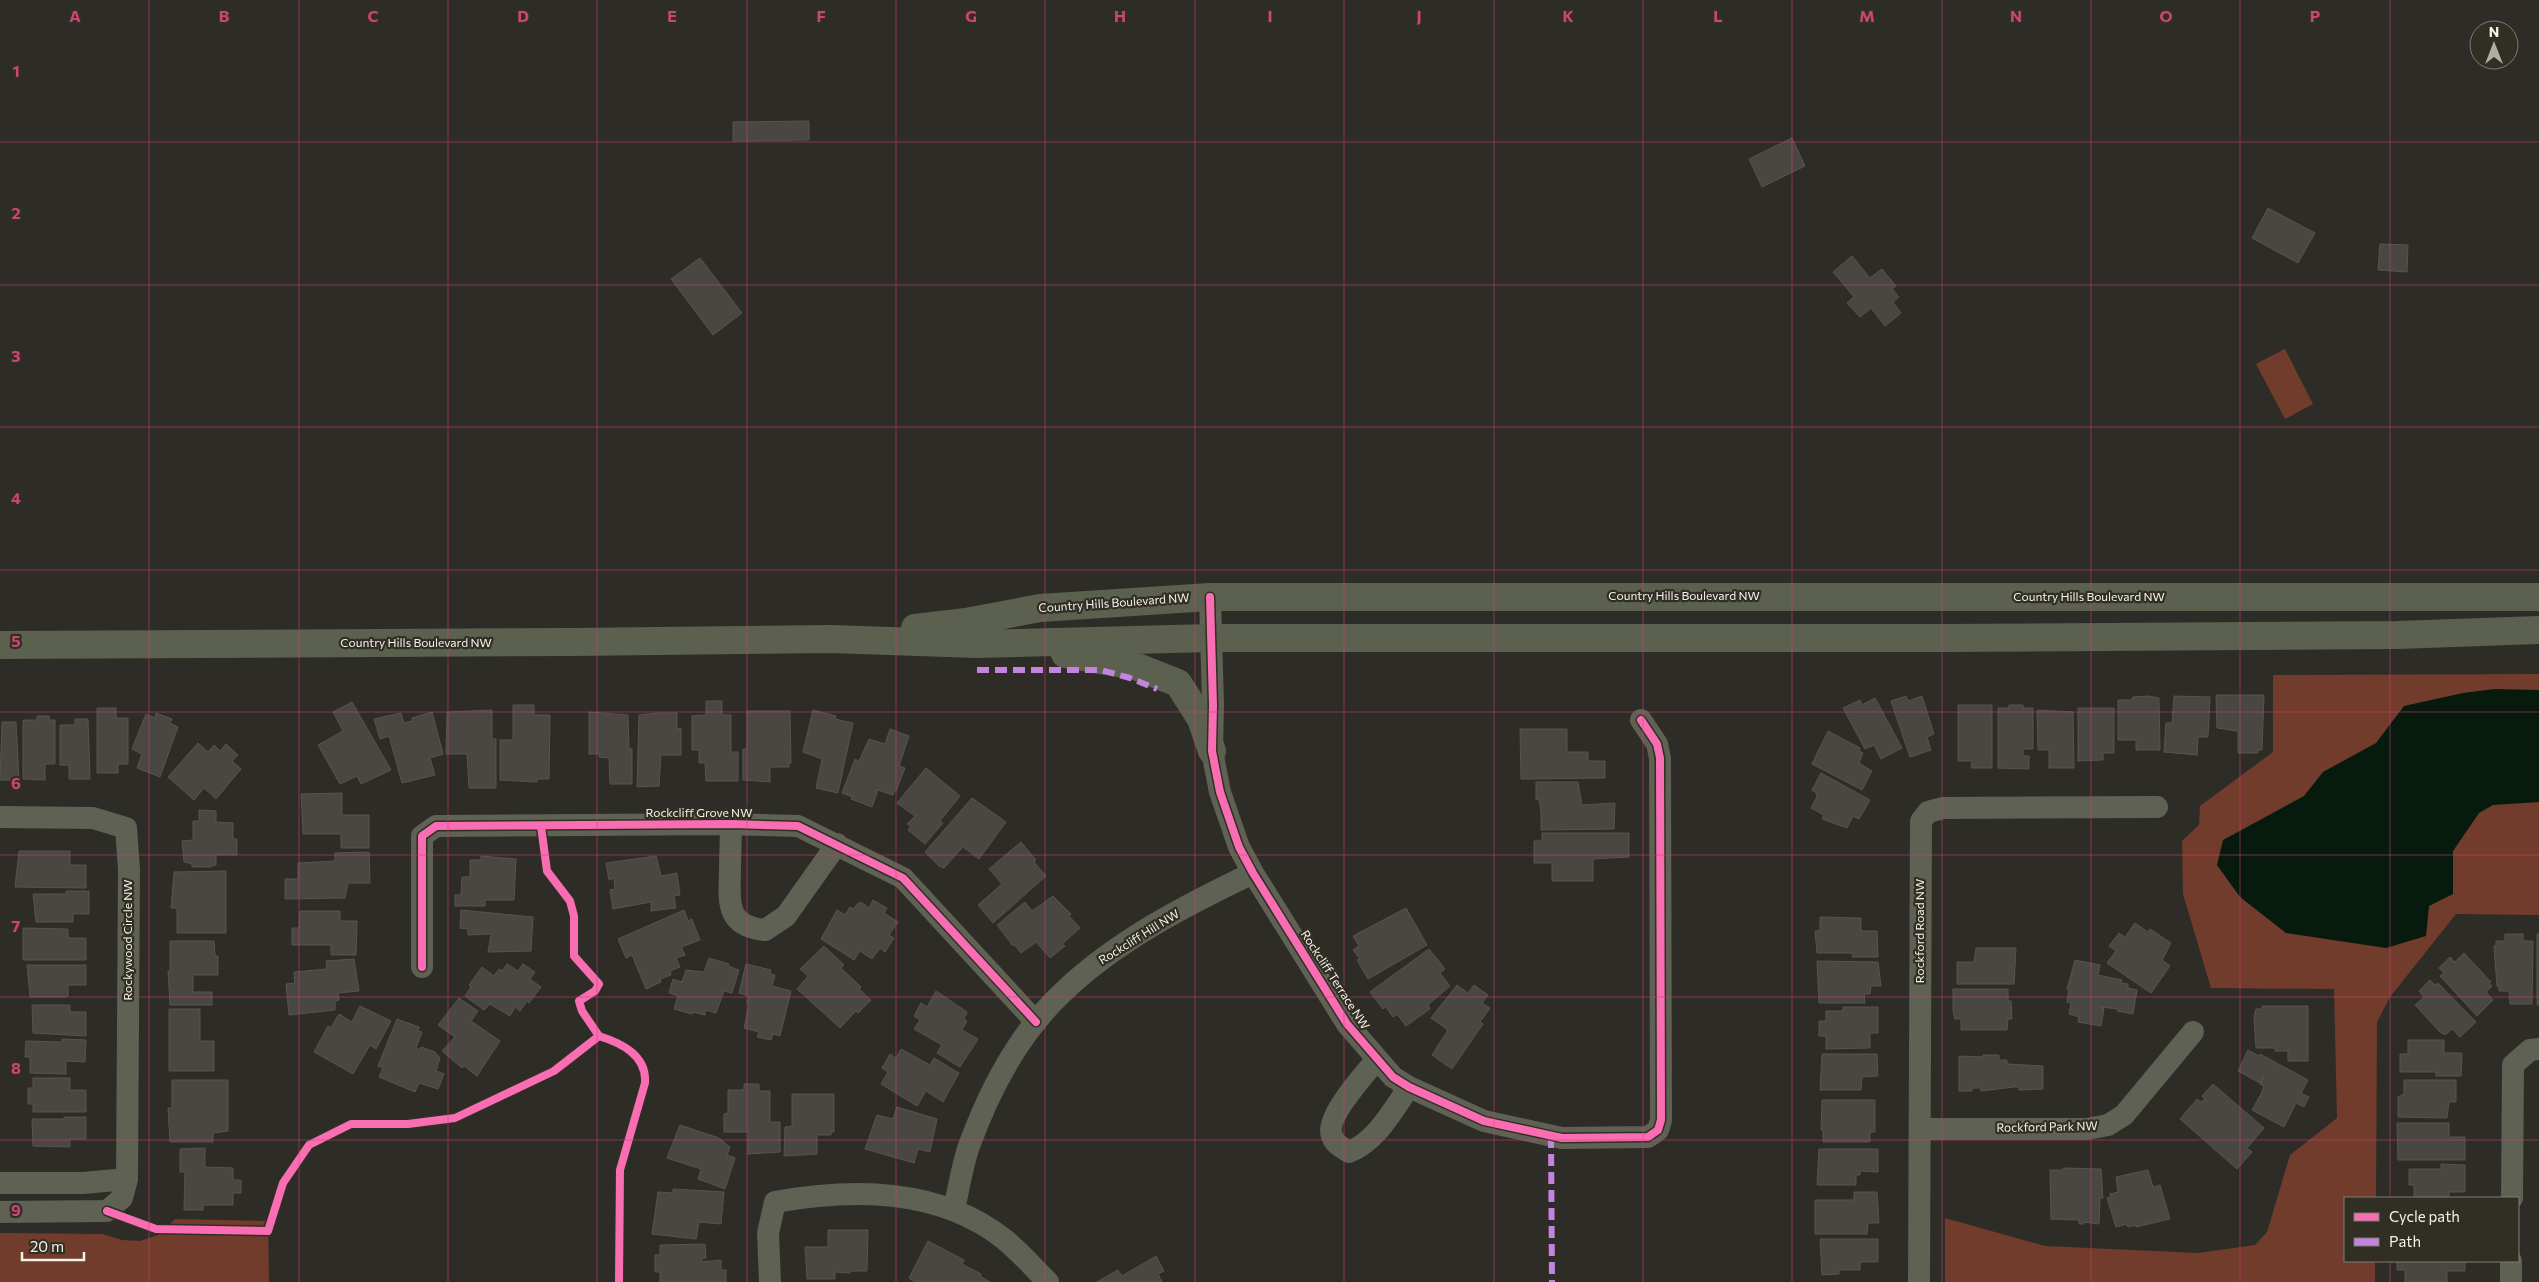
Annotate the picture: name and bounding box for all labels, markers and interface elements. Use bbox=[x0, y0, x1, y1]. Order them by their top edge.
text: A bbox=[69, 6, 81, 25]
text: B bbox=[219, 6, 230, 25]
text: C bbox=[368, 6, 379, 25]
text: D bbox=[517, 6, 529, 25]
text: E bbox=[667, 6, 677, 25]
text: F bbox=[816, 6, 826, 25]
text: G bbox=[965, 6, 977, 25]
text: H bbox=[1114, 6, 1126, 25]
text: I bbox=[1267, 6, 1273, 25]
text: J bbox=[1416, 6, 1422, 25]
text: K bbox=[1562, 6, 1574, 25]
text: L bbox=[1713, 6, 1723, 25]
text: M bbox=[1859, 6, 1875, 25]
text: N bbox=[2010, 6, 2022, 25]
text: O bbox=[2159, 6, 2173, 25]
text: P bbox=[2310, 6, 2320, 25]
north arrow bbox=[2469, 20, 2519, 70]
text: N bbox=[2489, 23, 2499, 40]
text: 1 bbox=[12, 61, 20, 80]
text: 2 bbox=[11, 203, 21, 222]
text: 3 bbox=[11, 346, 21, 365]
text: 4 bbox=[11, 488, 21, 507]
street label: Country Hills Boulevard NW bbox=[1608, 588, 1760, 602]
street label: Country Hills Boulevard NW bbox=[2013, 589, 2165, 603]
street label: Country Hills Boulevard NW bbox=[1038, 590, 1190, 614]
text: 5 bbox=[11, 631, 21, 650]
street label: Country Hills Boulevard NW bbox=[340, 635, 492, 649]
text: 6 bbox=[11, 773, 21, 792]
street label: Rockcliff Grove NW bbox=[646, 805, 752, 819]
street label: Rockywood Circle NW bbox=[120, 879, 134, 1001]
street label: Rockford Road NW bbox=[1912, 879, 1926, 983]
street label: Rockcliff Hill NW bbox=[1096, 906, 1181, 967]
text: 7 bbox=[12, 916, 21, 935]
street label: Rockcliff Terrace NW bbox=[1299, 927, 1373, 1032]
text: 8 bbox=[11, 1058, 21, 1077]
street label: Rockford Park NW bbox=[1996, 1118, 2098, 1134]
legend bbox=[2344, 1197, 2519, 1262]
text: 9 bbox=[11, 1200, 21, 1219]
text: Cycle path bbox=[2389, 1207, 2460, 1225]
scale bar bbox=[22, 1230, 85, 1262]
text: Path bbox=[2389, 1232, 2421, 1250]
text: 20 m bbox=[30, 1237, 64, 1255]

